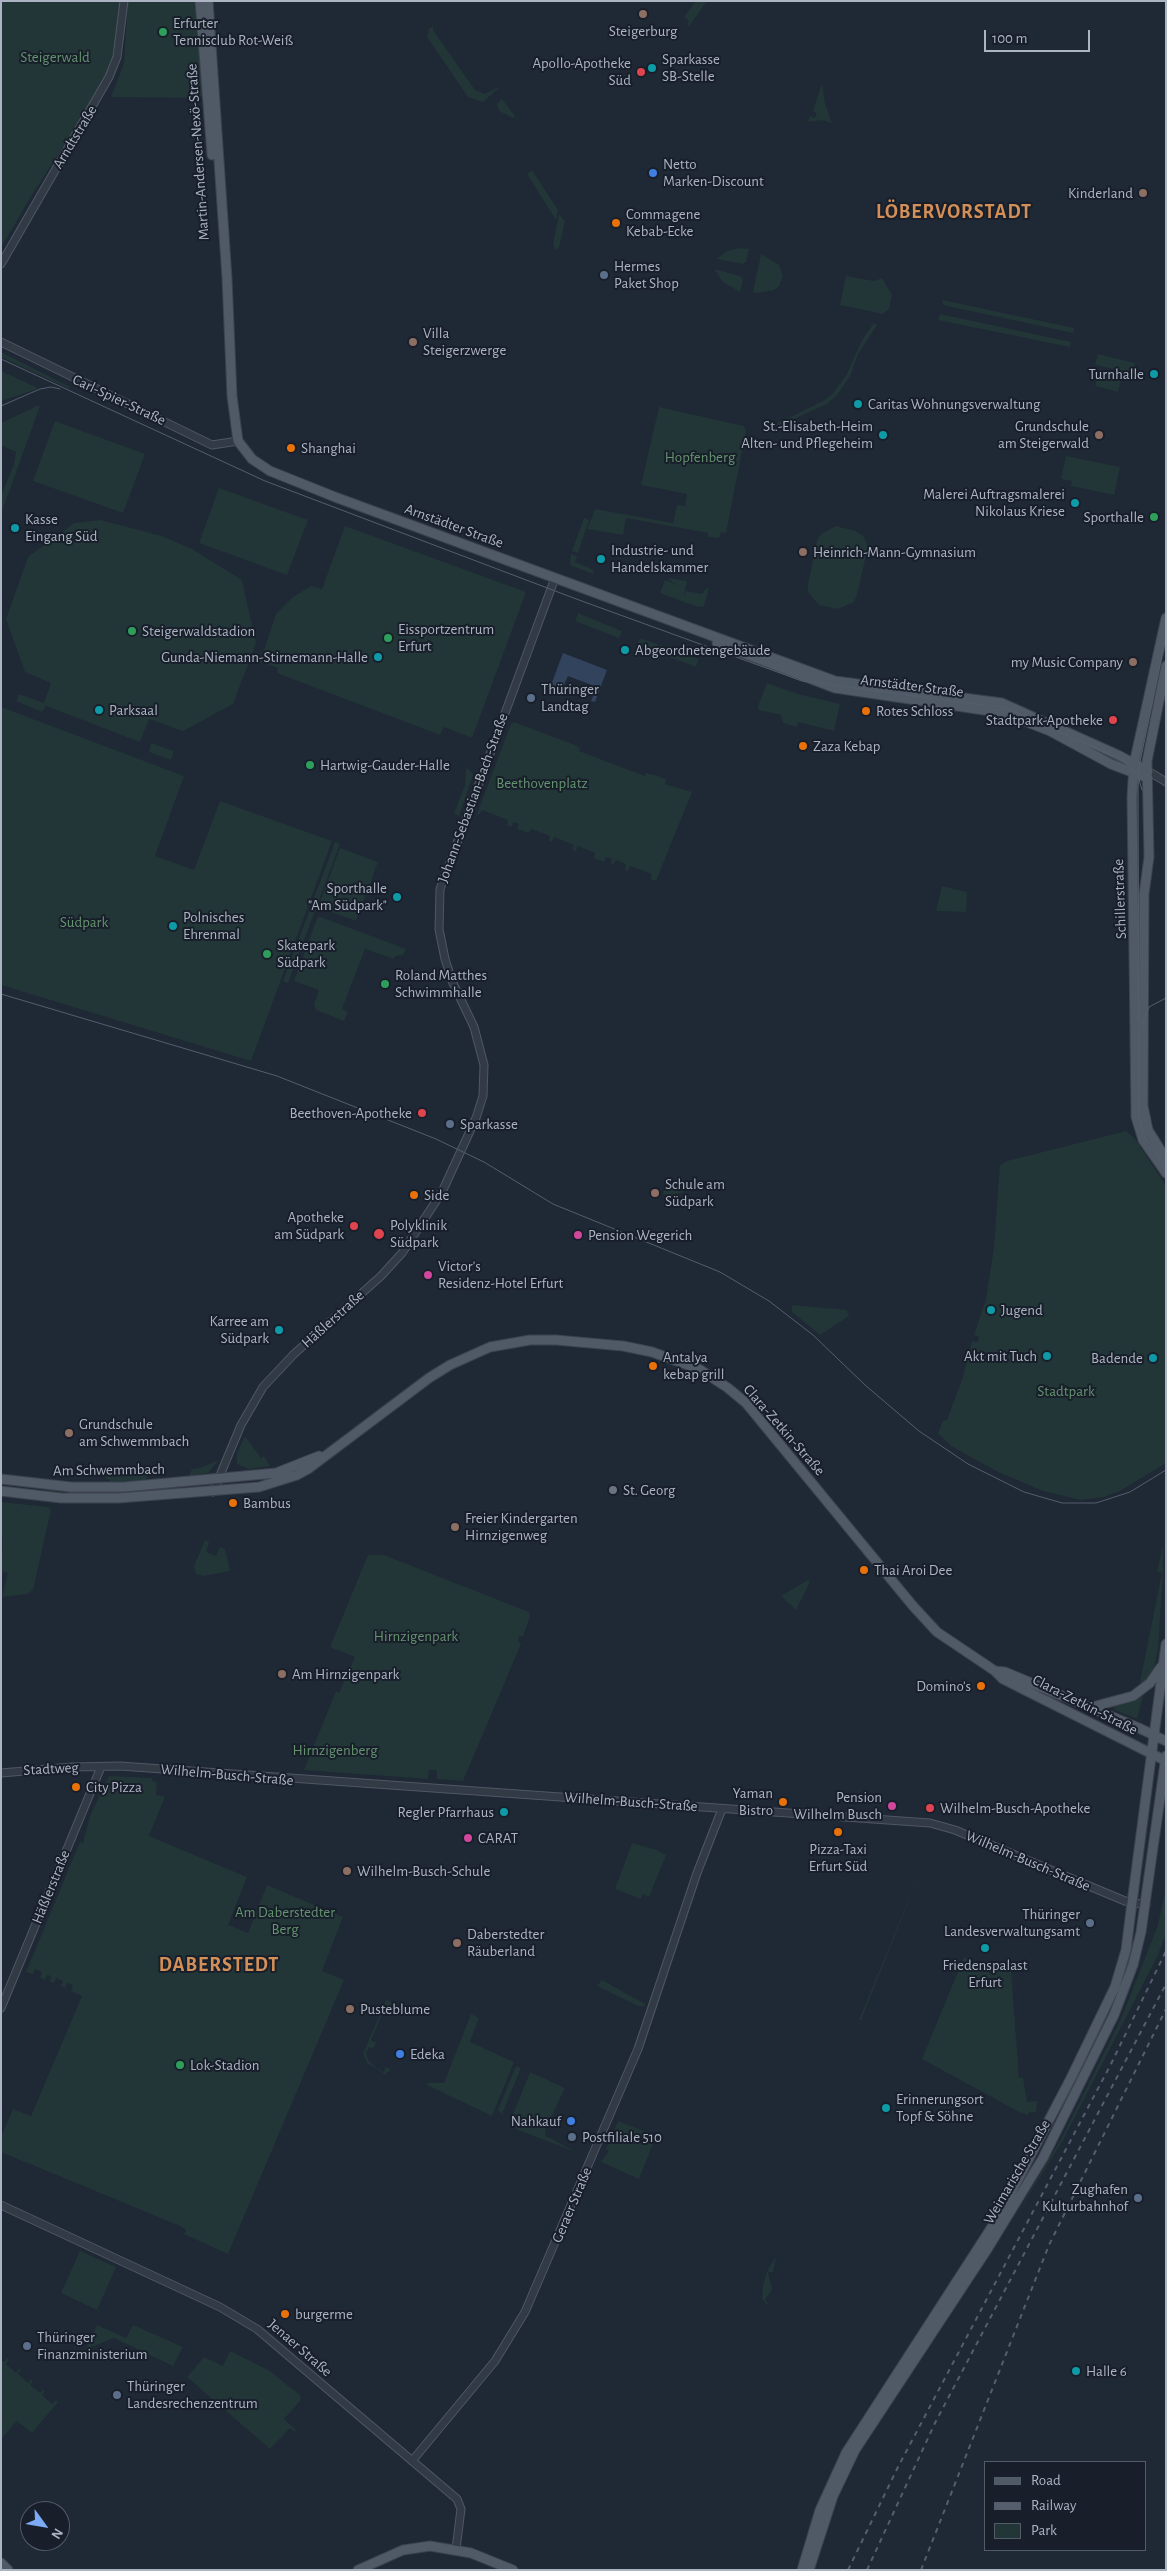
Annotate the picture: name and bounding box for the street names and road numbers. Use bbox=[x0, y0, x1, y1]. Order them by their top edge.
street label: Martin-Andersen-Nexö-Straße bbox=[183, 63, 213, 241]
street label: Arndtstraße bbox=[49, 102, 101, 172]
street label: Carl-Spier-Straße bbox=[70, 371, 168, 429]
street label: Arnstädter Straße bbox=[402, 500, 506, 552]
street label: Arnstädter Straße bbox=[859, 671, 965, 701]
street label: Johann-Sebastian-Bach-Straße bbox=[434, 711, 512, 885]
street label: Schillerstraße bbox=[1110, 859, 1130, 939]
street label: Häßlerstraße bbox=[298, 1286, 368, 1352]
street label: Clara-Zetkin-Straße bbox=[739, 1381, 829, 1479]
street label: Am Schwemmbach bbox=[53, 1460, 165, 1480]
street label: Clara-Zetkin-Straße bbox=[1030, 1671, 1140, 1739]
street label: Stadtweg bbox=[23, 1759, 79, 1779]
street label: Wilhelm-Busch-Straße bbox=[160, 1760, 294, 1790]
street label: Wilhelm-Busch-Straße bbox=[564, 1788, 698, 1816]
street label: Wilhelm-Busch-Straße bbox=[963, 1827, 1093, 1895]
street label: Häßlerstraße bbox=[28, 1848, 74, 1926]
street label: Weimarische Straße bbox=[980, 2117, 1054, 2227]
street label: Geraer Straße bbox=[548, 2165, 596, 2245]
street label: Jenaer Straße bbox=[264, 2315, 336, 2381]

